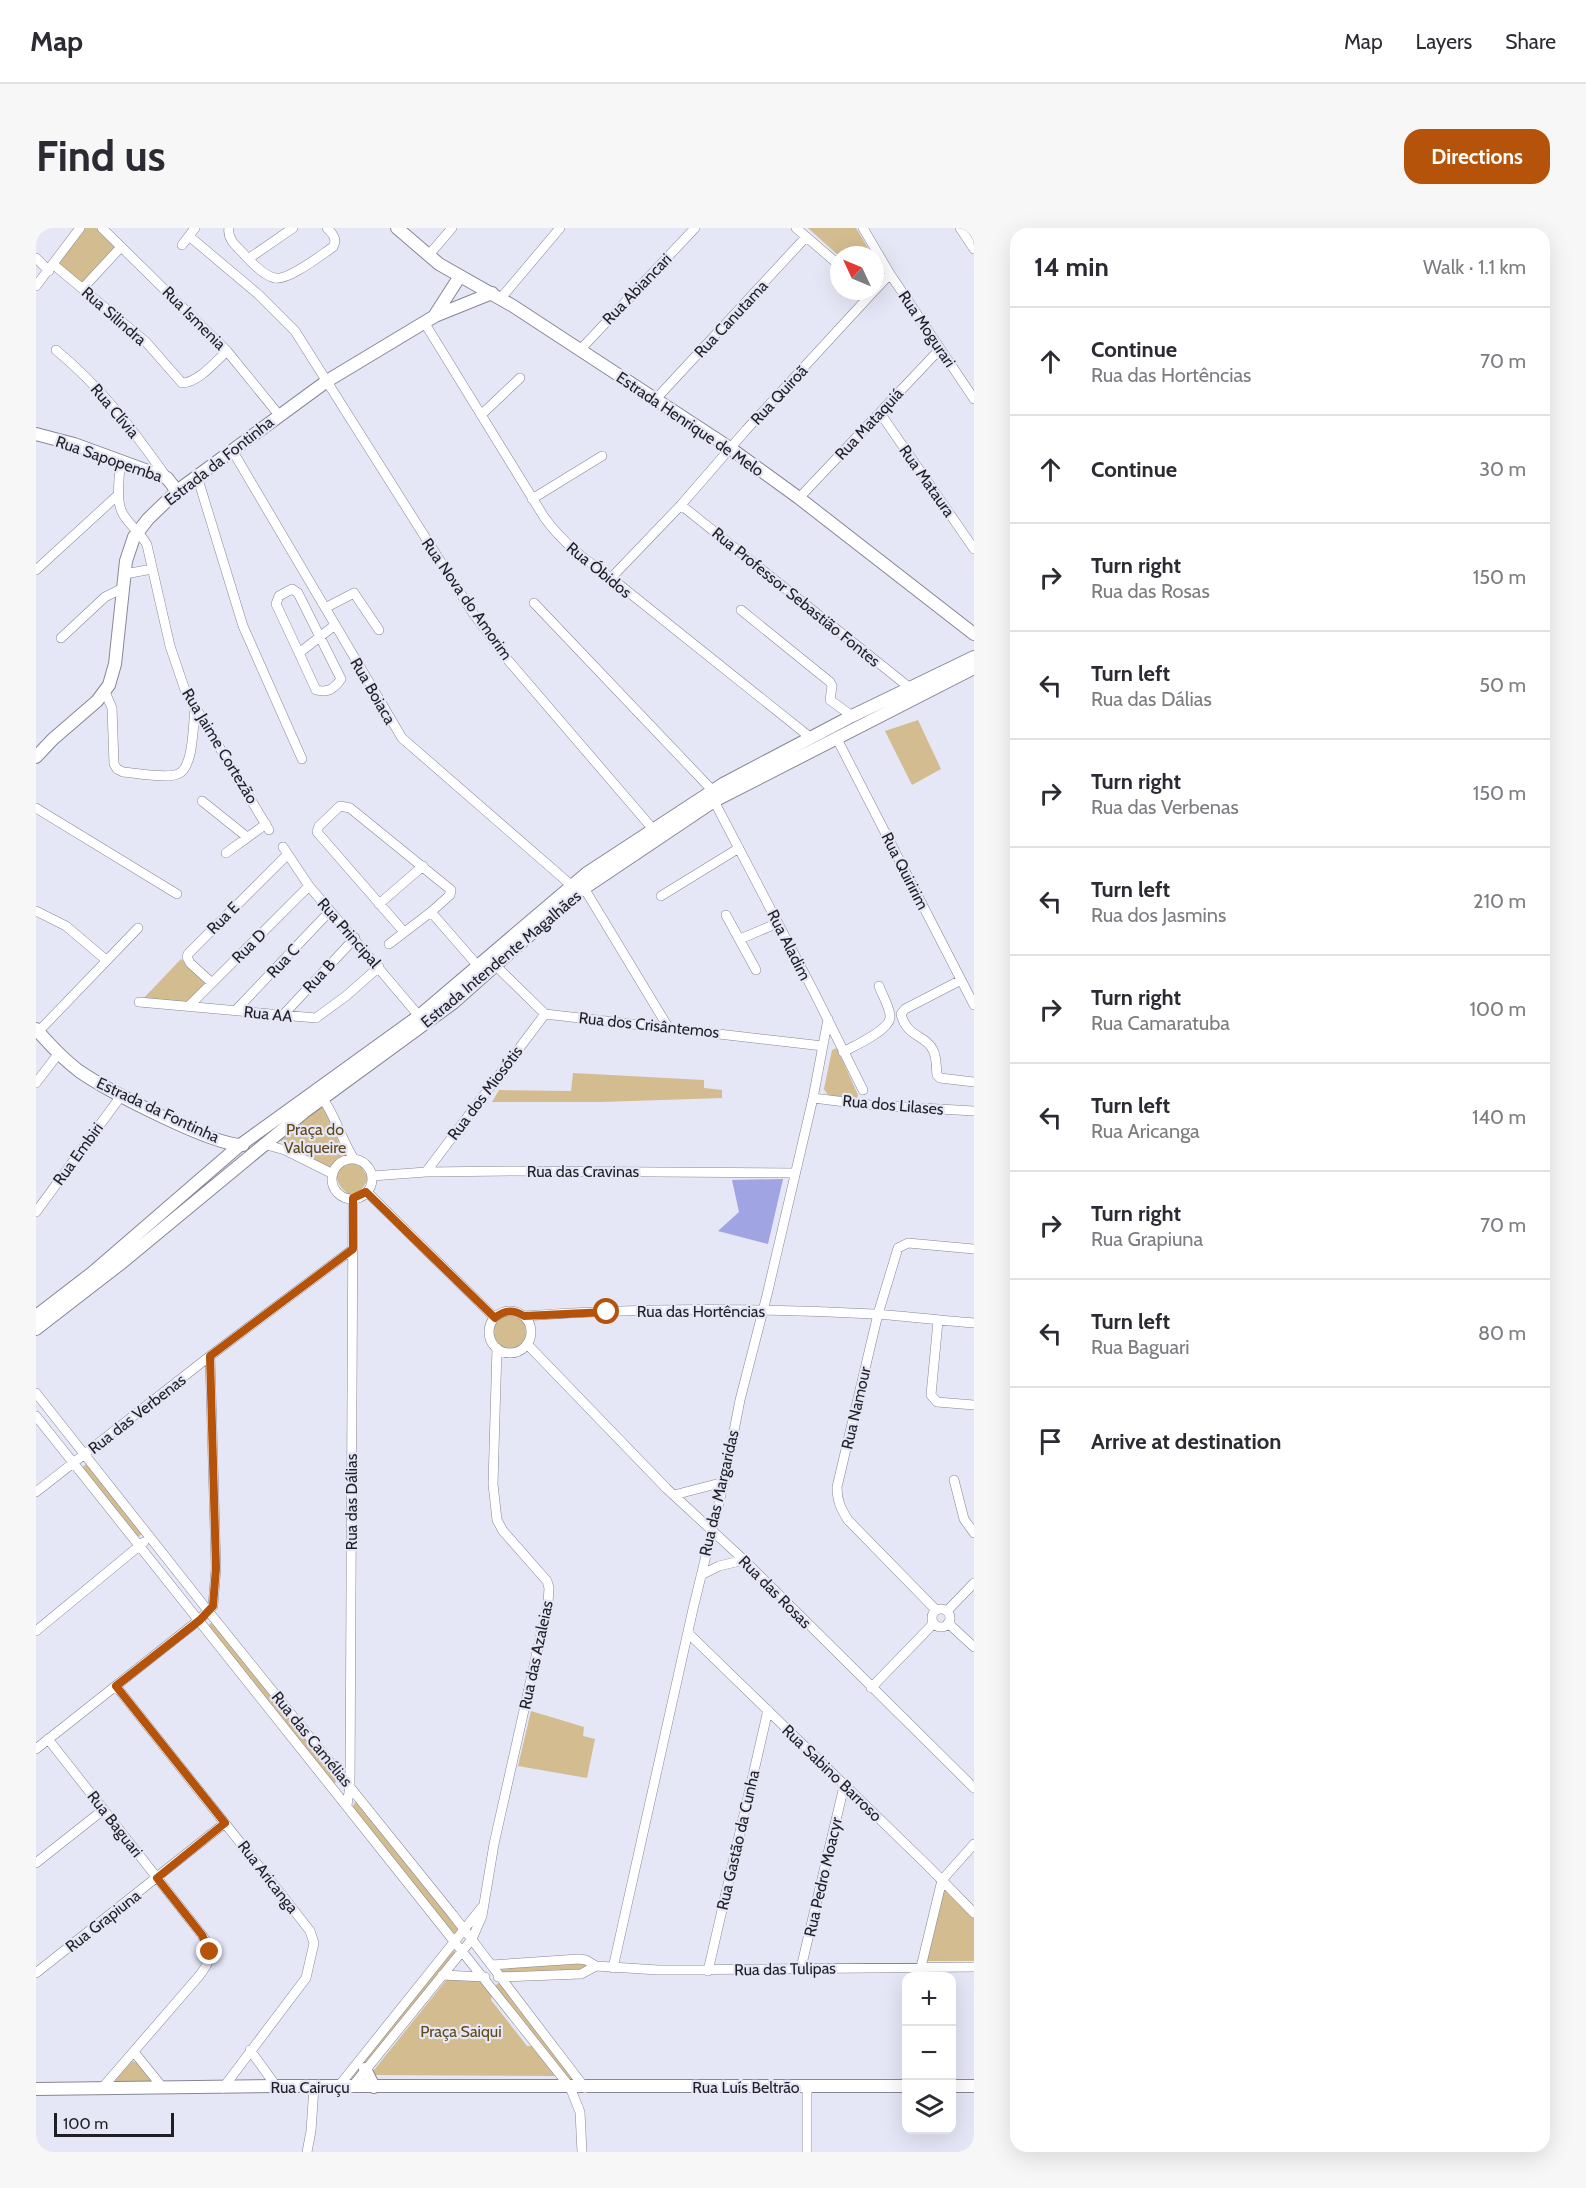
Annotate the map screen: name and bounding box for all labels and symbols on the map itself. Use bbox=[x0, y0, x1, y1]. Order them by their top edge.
north arrow bbox=[830, 246, 884, 300]
street label: Rua Abiancari bbox=[598, 250, 676, 328]
street label: Rua Canutama bbox=[690, 276, 772, 362]
street label: Rua Ismenia bbox=[158, 282, 230, 354]
street label: Rua Silindra bbox=[78, 283, 150, 349]
street label: Rua Mogurari bbox=[894, 287, 960, 371]
street label: Rua Quiroã bbox=[747, 361, 812, 429]
street label: Estrada Henrique de Melo bbox=[613, 368, 767, 480]
street label: Rua Clívia bbox=[87, 380, 143, 442]
street label: Rua Mataquiá bbox=[831, 384, 907, 464]
street label: Estrada da Fontinha bbox=[161, 412, 278, 509]
street label: Rua Sapopemba bbox=[53, 432, 165, 486]
street label: Rua Mataura bbox=[895, 441, 959, 521]
street label: Rua Professor Sebastião Fontes bbox=[708, 523, 884, 671]
street label: Rua Nova do Amorim bbox=[418, 534, 516, 664]
street label: Rua Óbidos bbox=[563, 538, 636, 602]
street label: Rua Boiaca bbox=[346, 654, 400, 728]
street label: Rua Jaime Cortezão bbox=[178, 685, 262, 807]
street label: Rua Quiririm bbox=[877, 829, 933, 913]
street label: Estrada Intendente Magalhães bbox=[417, 886, 585, 1032]
street label: Rua Principal bbox=[313, 894, 385, 972]
street label: Rua E bbox=[203, 898, 243, 938]
street label: Rua Aladim bbox=[763, 907, 815, 983]
street label: Rua D bbox=[228, 925, 270, 967]
street label: Rua C bbox=[263, 940, 303, 982]
street label: Rua B bbox=[299, 955, 339, 997]
street label: Rua AA bbox=[243, 1002, 293, 1026]
street label: Rua dos Crisântemos bbox=[578, 1008, 721, 1042]
street label: Rua dos Miosótis bbox=[443, 1042, 527, 1144]
street label: Estrada da Fontinha bbox=[94, 1073, 223, 1147]
street label: Rua dos Lilases bbox=[842, 1091, 945, 1119]
street label: Rua Embiri bbox=[49, 1119, 107, 1189]
park label: Praça do Valqueire bbox=[284, 1120, 346, 1157]
street label: Rua das Cravinas bbox=[527, 1162, 640, 1181]
route start bbox=[593, 1298, 619, 1324]
street label: Rua das Hortências bbox=[637, 1302, 765, 1321]
street label: Rua Namour bbox=[837, 1364, 875, 1451]
street label: Rua das Verbenas bbox=[85, 1370, 190, 1458]
street label: Rua das Margaridas bbox=[695, 1428, 743, 1558]
street label: Rua das Dálias bbox=[342, 1453, 361, 1550]
street label: Rua das Rosas bbox=[735, 1552, 816, 1633]
street label: Rua das Azaleias bbox=[515, 1599, 557, 1711]
street label: Rua das Camélias bbox=[268, 1688, 356, 1791]
street label: Rua Sabino Barroso bbox=[778, 1721, 886, 1826]
street label: Rua Gastão da Cunha bbox=[713, 1768, 763, 1912]
street label: Rua Baguari bbox=[83, 1787, 147, 1861]
street label: Rua Pedro Moacyr bbox=[800, 1814, 846, 1939]
street label: Rua Aricanga bbox=[234, 1837, 302, 1917]
street label: Rua Grapiuna bbox=[62, 1886, 144, 1956]
route end bbox=[196, 1938, 222, 1964]
street label: Rua das Tulipas bbox=[734, 1959, 836, 1979]
park label: Praça Saiqui bbox=[420, 2022, 502, 2041]
street label: Rua Cairuçu bbox=[270, 2078, 350, 2097]
street label: Rua Luís Beltrão bbox=[692, 2078, 800, 2097]
scale bar bbox=[54, 2110, 174, 2138]

